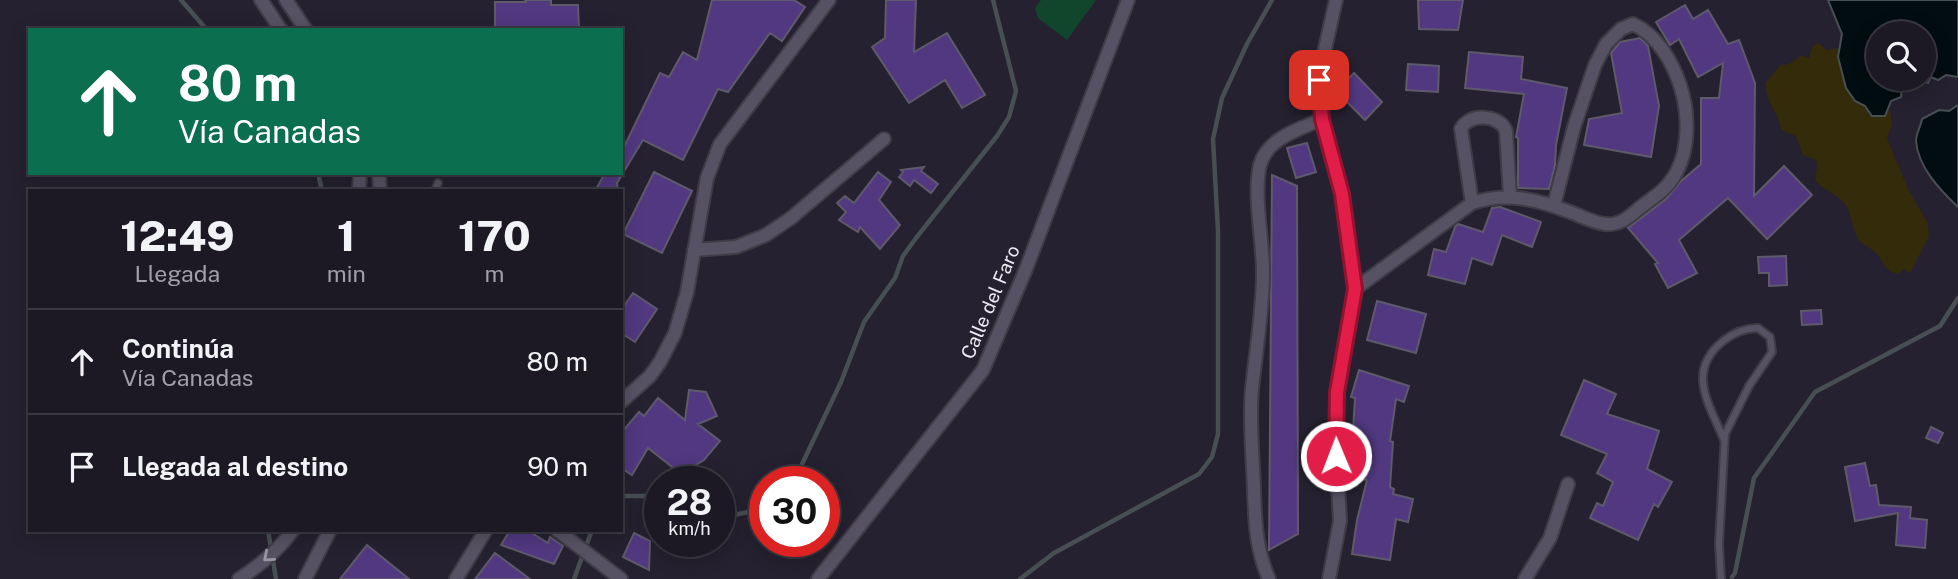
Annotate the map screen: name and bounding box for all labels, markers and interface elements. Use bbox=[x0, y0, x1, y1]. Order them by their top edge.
map controls bbox=[1866, 21, 1936, 91]
button: search bbox=[1866, 21, 1936, 91]
pin bbox=[1289, 50, 1349, 110]
text: 80 m bbox=[178, 54, 297, 112]
icon: ahead bbox=[63, 56, 154, 147]
icon: arrive bbox=[1300, 61, 1338, 99]
text: Vía Canadas bbox=[178, 113, 361, 150]
text: 12:49 bbox=[120, 211, 235, 260]
text: 1 bbox=[337, 211, 356, 260]
text: 170 bbox=[458, 211, 531, 260]
street label: Calle del Faro bbox=[956, 242, 1024, 362]
text: Llegada bbox=[135, 260, 220, 287]
text: min bbox=[327, 260, 366, 287]
text: m bbox=[484, 260, 504, 287]
text: Continúa bbox=[122, 333, 234, 364]
icon: ahead bbox=[63, 343, 101, 381]
text: 80 m bbox=[527, 346, 588, 377]
text: Vía Canadas bbox=[122, 364, 254, 391]
position arrow bbox=[1299, 419, 1373, 493]
icon: arrive bbox=[63, 448, 101, 486]
text: Llegada al destino bbox=[122, 451, 348, 482]
text: 90 m bbox=[527, 451, 588, 482]
speed limit sign: 30 bbox=[749, 466, 840, 557]
text: 28 bbox=[667, 482, 712, 523]
text: km/h bbox=[668, 518, 711, 539]
one-way arrow bbox=[263, 549, 276, 561]

